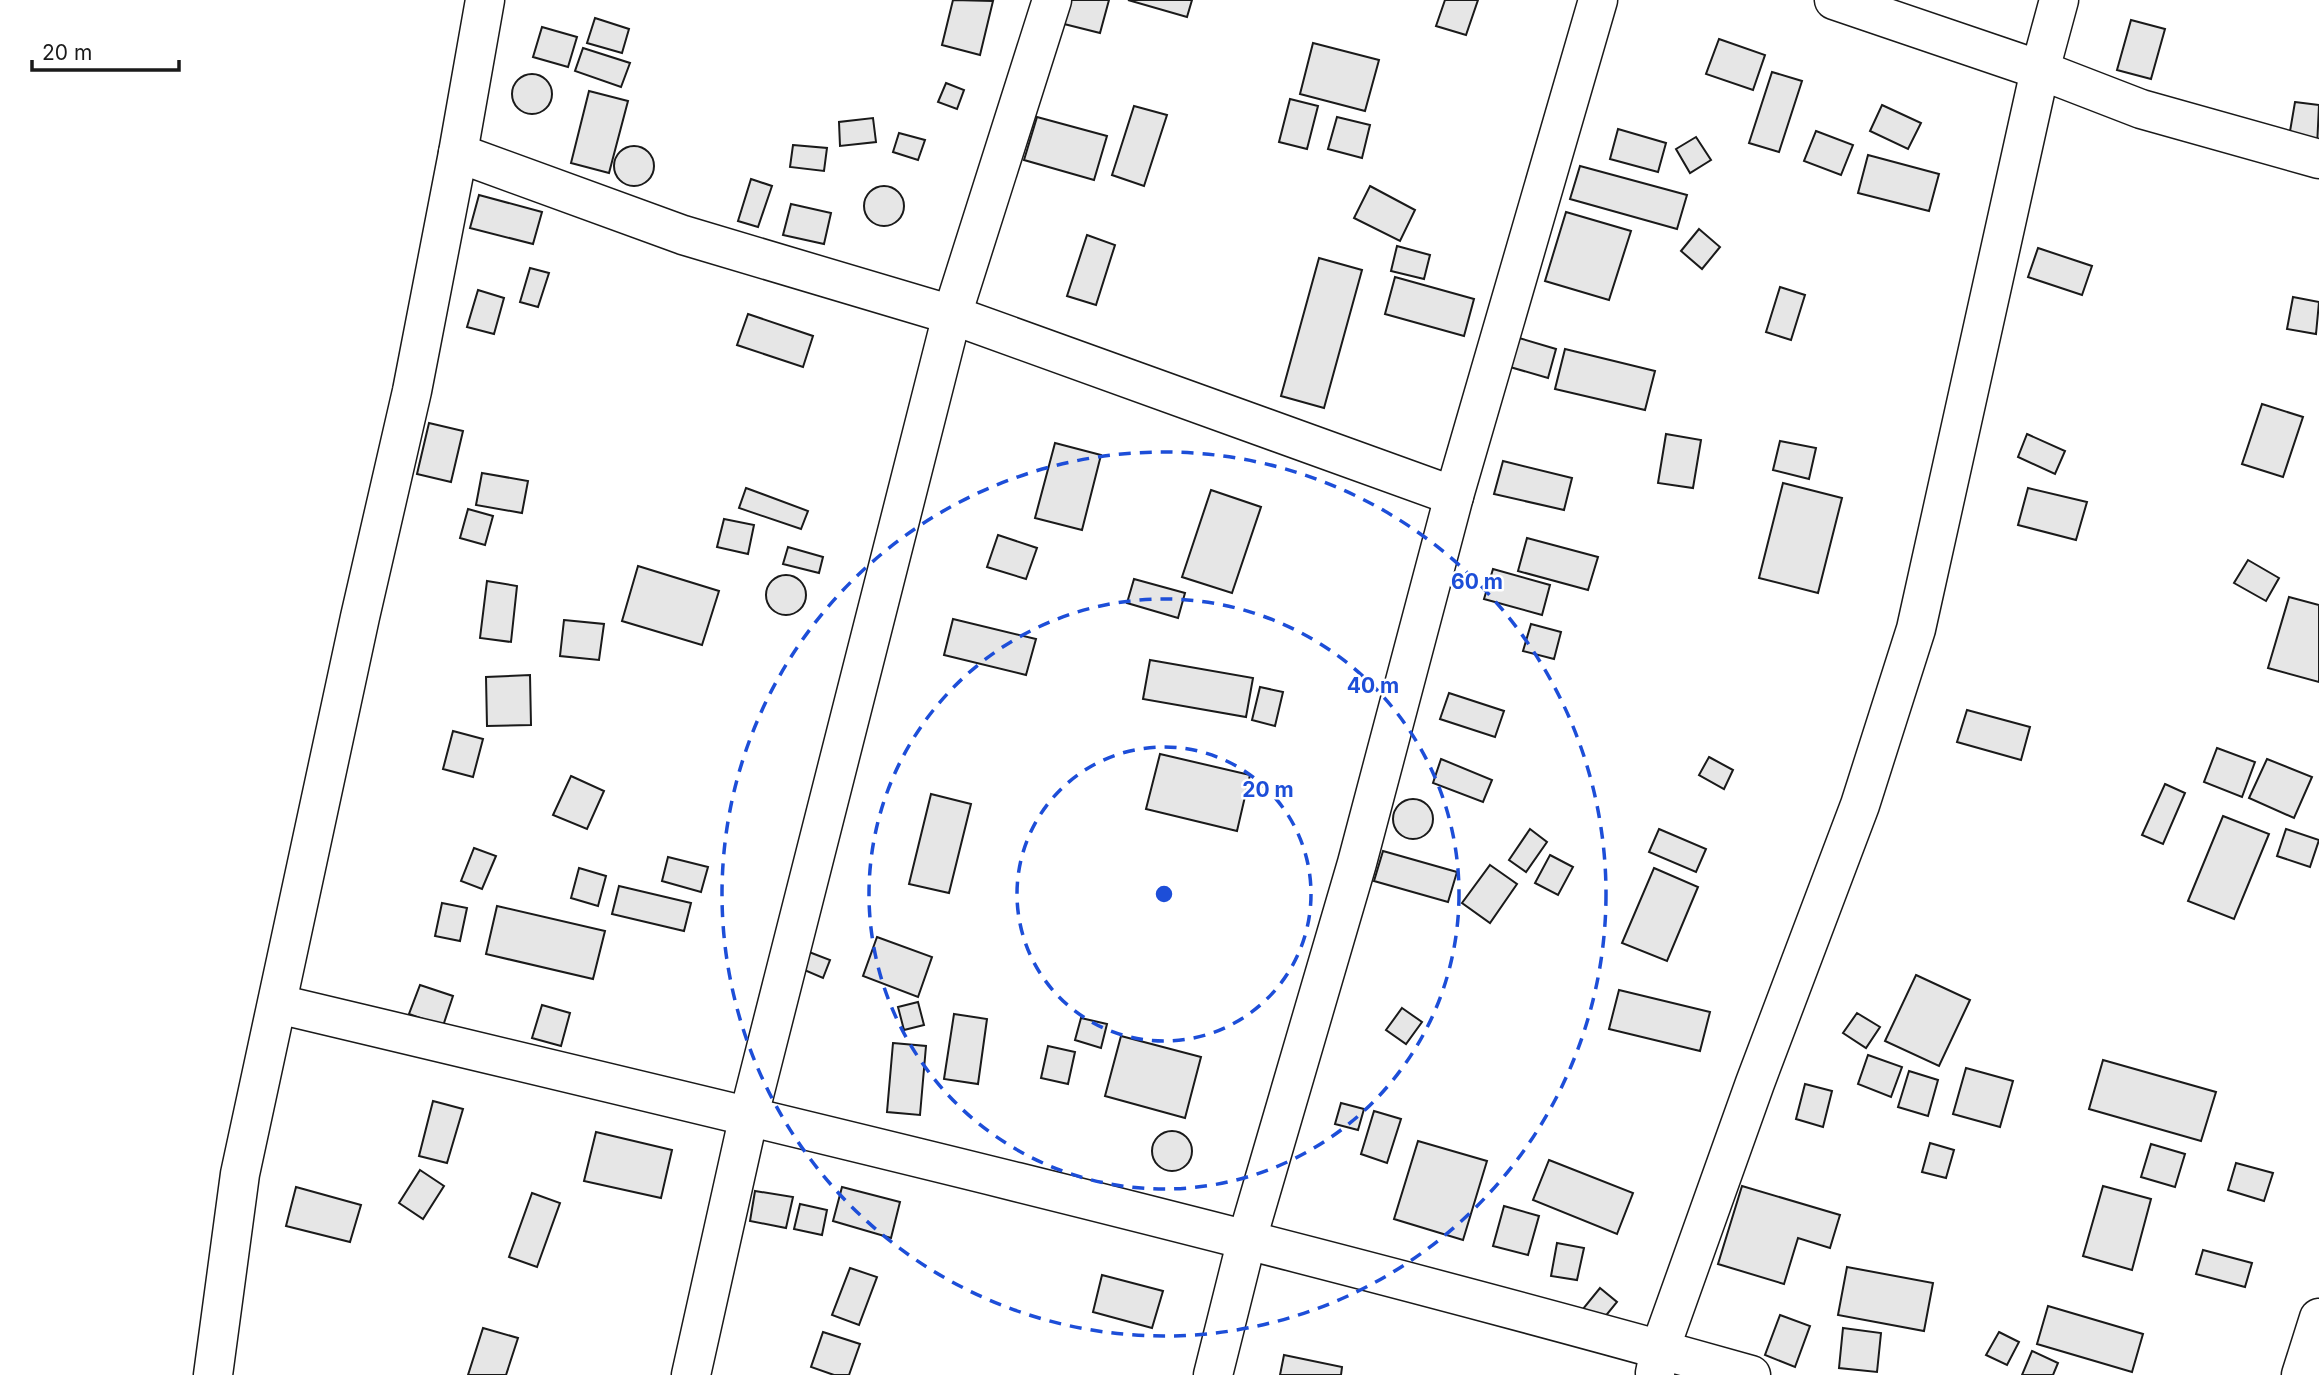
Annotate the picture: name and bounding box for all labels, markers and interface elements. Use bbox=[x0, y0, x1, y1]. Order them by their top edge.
scale bar bbox=[32, 28, 178, 72]
text: 20 m bbox=[42, 40, 92, 65]
text: 60 m bbox=[1451, 569, 1503, 594]
text: 40 m bbox=[1347, 673, 1399, 698]
text: 20 m bbox=[1242, 777, 1294, 802]
centre of rings bbox=[1152, 882, 1176, 906]

